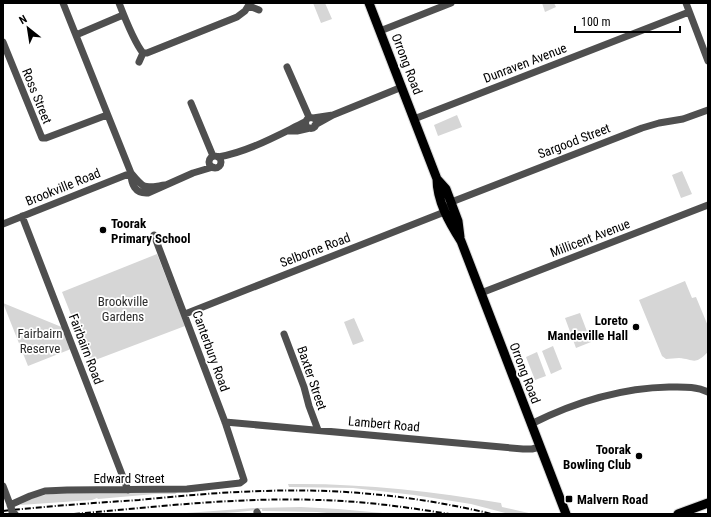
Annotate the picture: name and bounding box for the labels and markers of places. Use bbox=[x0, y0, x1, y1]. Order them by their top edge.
place label: Toorak Primary School bbox=[111, 216, 191, 246]
marker: Toorak Primary School bbox=[98, 225, 108, 235]
place label: Loreto Mandeville Hall bbox=[548, 313, 629, 343]
marker: Loreto Mandeville Hall bbox=[631, 322, 641, 332]
place label: Toorak Bowling Club bbox=[563, 442, 632, 472]
marker: Toorak Bowling Club bbox=[634, 451, 644, 461]
place label: Malvern Road bbox=[577, 492, 648, 507]
marker: Malvern Road bbox=[564, 494, 574, 504]

